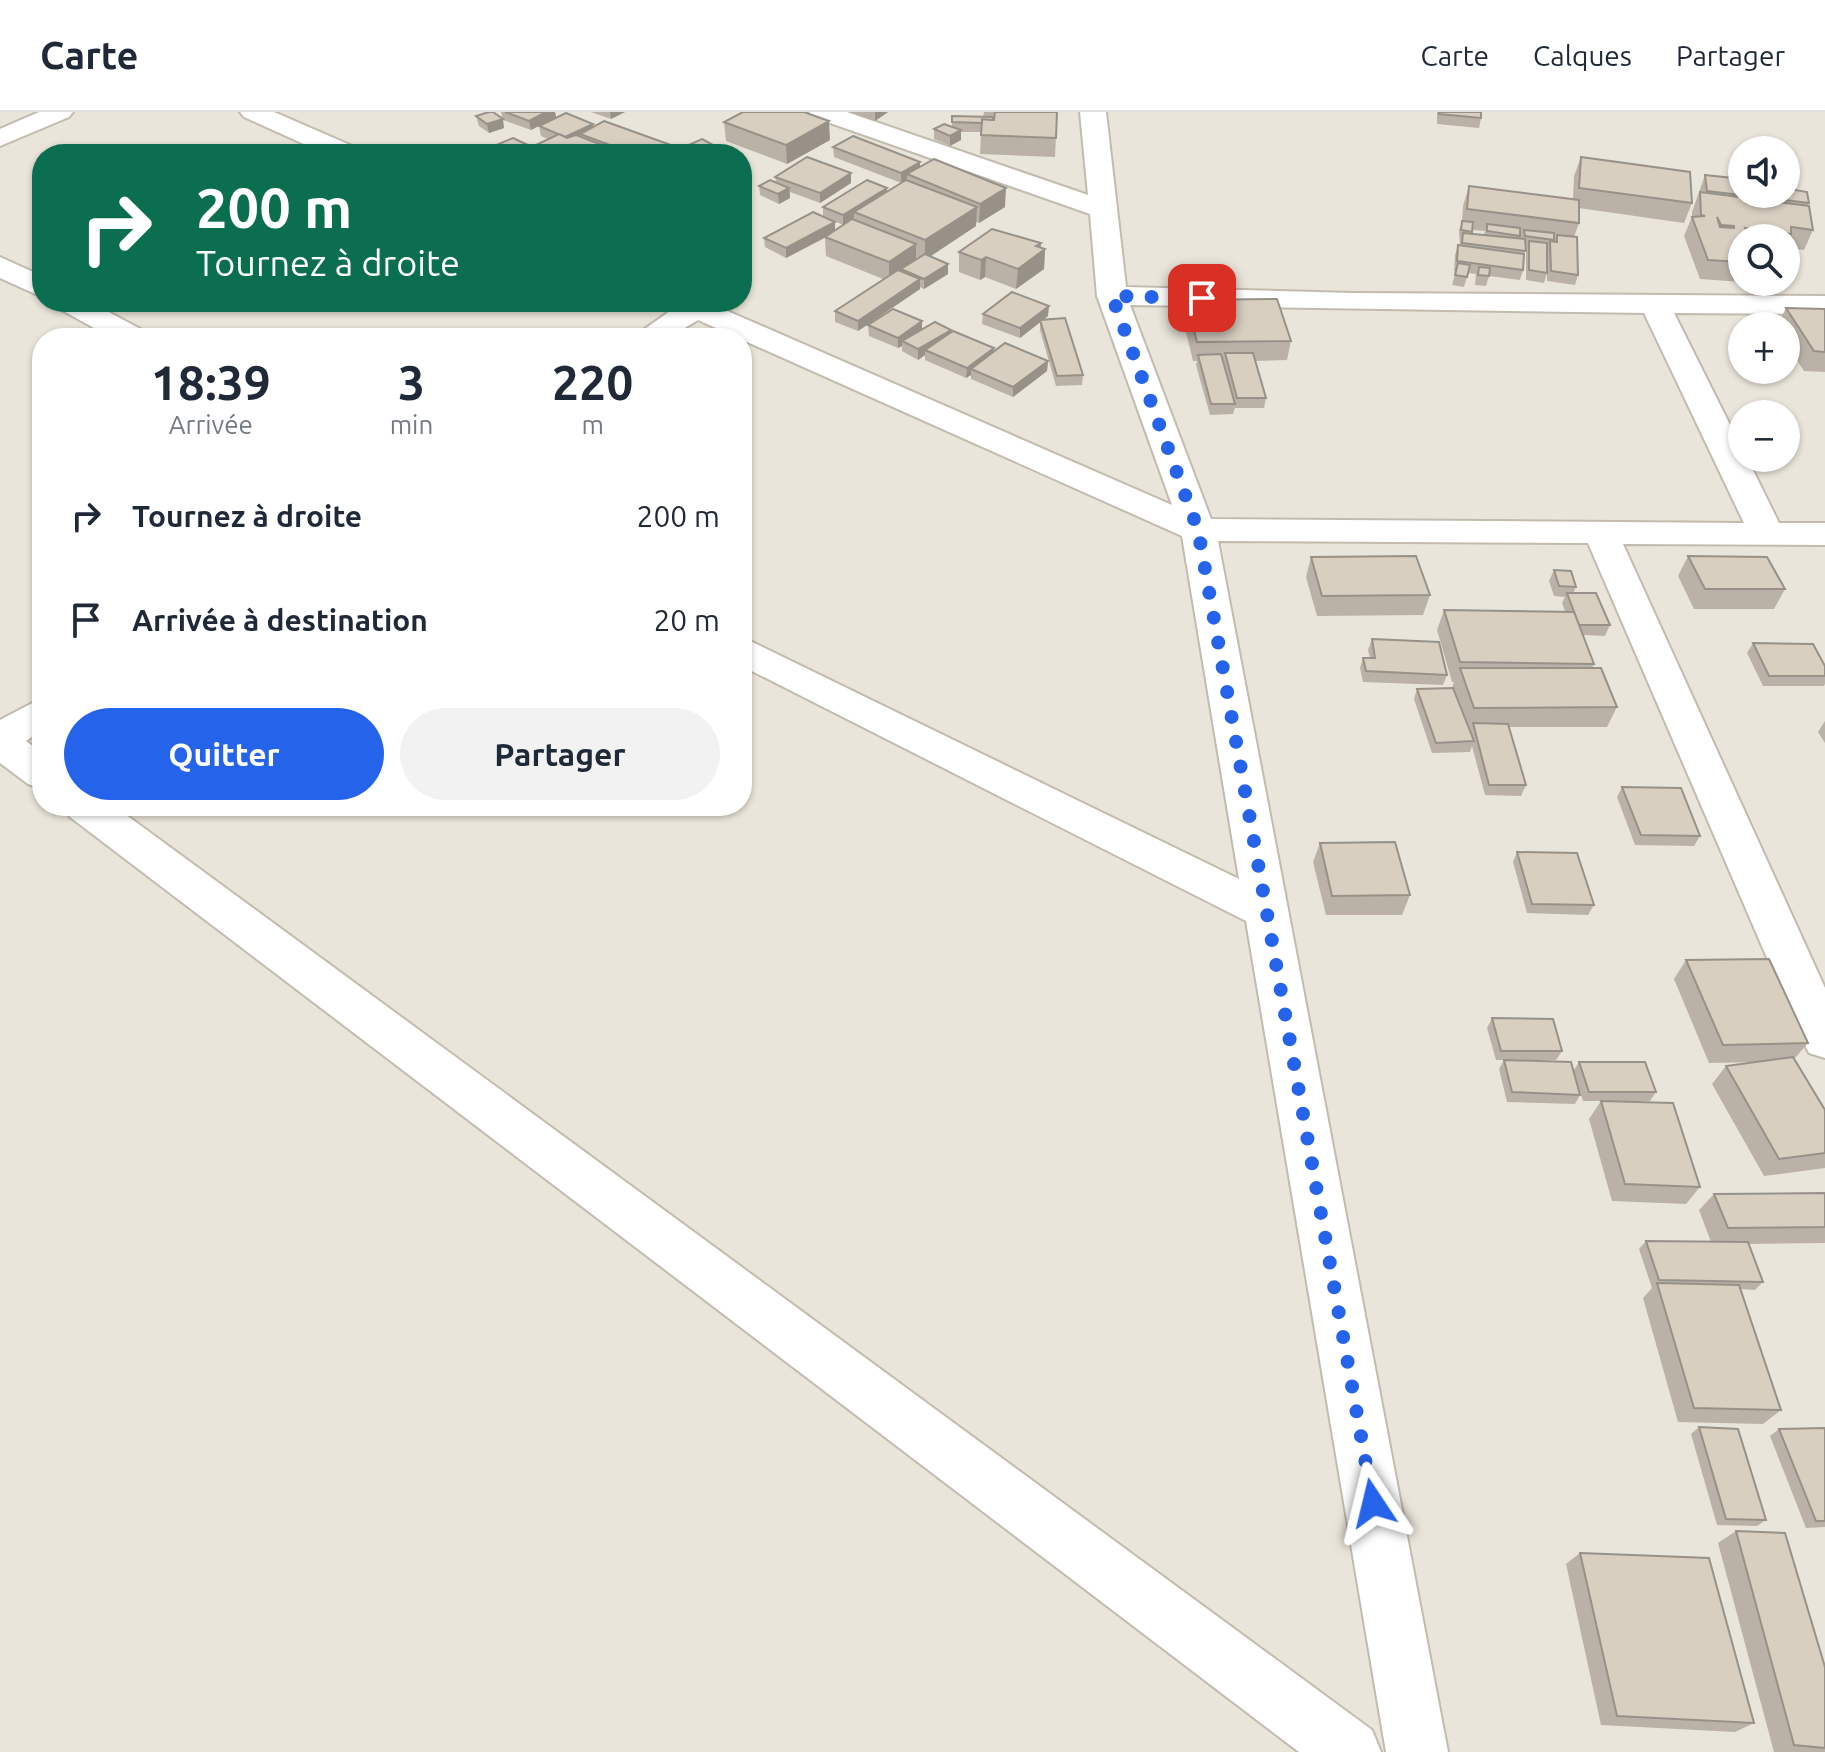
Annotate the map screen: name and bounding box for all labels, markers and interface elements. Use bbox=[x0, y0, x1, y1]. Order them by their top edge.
text: Carte bbox=[40, 34, 139, 76]
text: Carte bbox=[1420, 40, 1489, 71]
text: Calques bbox=[1533, 40, 1632, 71]
text: Partager bbox=[1676, 40, 1785, 71]
map controls bbox=[1728, 136, 1800, 472]
button: sound bbox=[1728, 136, 1800, 208]
icon: right bbox=[64, 176, 168, 280]
text: 200 m bbox=[196, 176, 352, 239]
button: search bbox=[1728, 224, 1800, 296]
text: Tournez à droite bbox=[196, 242, 460, 283]
pin bbox=[1168, 264, 1236, 332]
icon: arrive bbox=[1180, 276, 1224, 320]
button: + bbox=[1728, 312, 1800, 384]
text: 18:39 bbox=[151, 355, 271, 409]
text: 3 bbox=[398, 355, 425, 409]
text: 220 bbox=[552, 355, 633, 409]
button: − bbox=[1728, 400, 1800, 472]
text: Arrivée bbox=[169, 410, 253, 439]
text: min bbox=[390, 410, 433, 439]
text: m bbox=[581, 410, 604, 439]
icon: right bbox=[64, 494, 108, 538]
text: Tournez à droite bbox=[132, 499, 362, 533]
text: 200 m bbox=[636, 499, 720, 533]
icon: arrive bbox=[64, 598, 108, 642]
text: Arrivée à destination bbox=[132, 603, 428, 637]
text: 20 m bbox=[653, 603, 720, 637]
button: Quitter bbox=[64, 708, 384, 800]
button: Partager bbox=[400, 708, 720, 800]
position arrow bbox=[1331, 1461, 1415, 1545]

